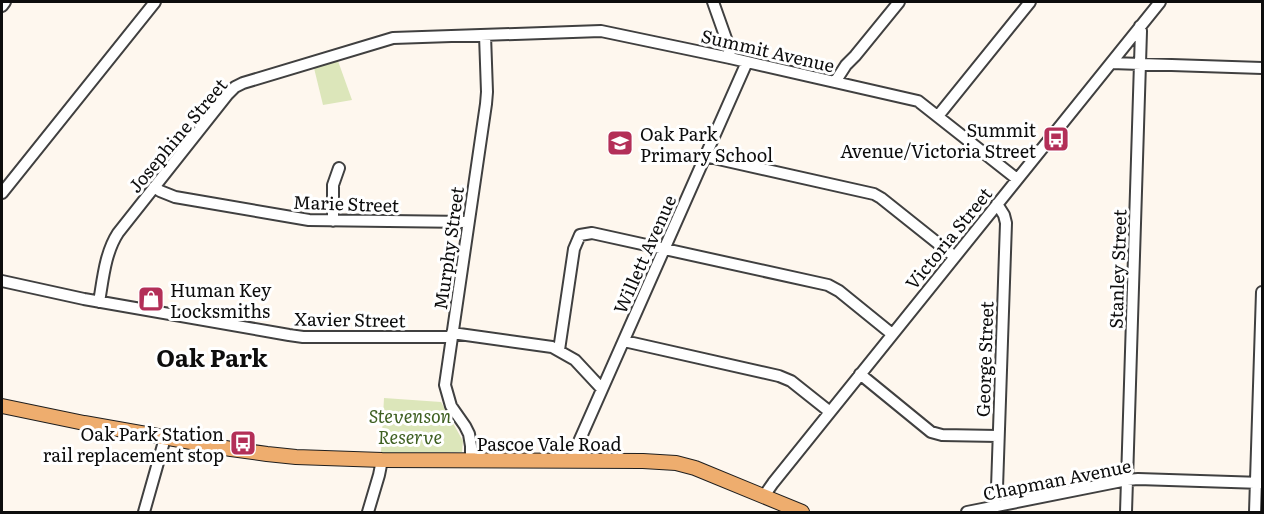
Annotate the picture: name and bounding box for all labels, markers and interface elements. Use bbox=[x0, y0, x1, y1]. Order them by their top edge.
street label: Summit Avenue bbox=[699, 22, 837, 78]
street label: Josephine Street bbox=[121, 71, 233, 198]
place label: Summit Avenue/Victoria Street bbox=[840, 116, 1037, 164]
place label: Oak Park Primary School bbox=[640, 120, 773, 168]
bus stop icon: Summit Avenue/Victoria Street bbox=[1041, 124, 1071, 154]
school or university icon: Oak Park Primary School bbox=[605, 128, 635, 158]
street label: Victoria Street bbox=[898, 180, 998, 295]
street label: Murphy Street bbox=[426, 184, 470, 311]
street label: Marie Street bbox=[292, 188, 400, 218]
street label: Willett Avenue bbox=[606, 190, 682, 318]
street label: Stanley Street bbox=[1101, 208, 1133, 329]
place label: Human Key Locksmiths bbox=[170, 276, 272, 324]
shop icon: Human Key Locksmiths bbox=[136, 284, 166, 314]
street label: George Street bbox=[968, 300, 1000, 417]
street label: Xavier Street bbox=[294, 305, 407, 333]
district label: Oak Park bbox=[156, 339, 269, 374]
park label: Stevenson Reserve bbox=[369, 402, 452, 450]
place label: Oak Park Station rail replacement stop bbox=[43, 420, 224, 468]
bus stop icon: Oak Park Station rail replacement stop bbox=[228, 428, 258, 458]
street label: Pascoe Vale Road bbox=[476, 430, 622, 457]
street label: Chapman Avenue bbox=[981, 451, 1133, 507]

